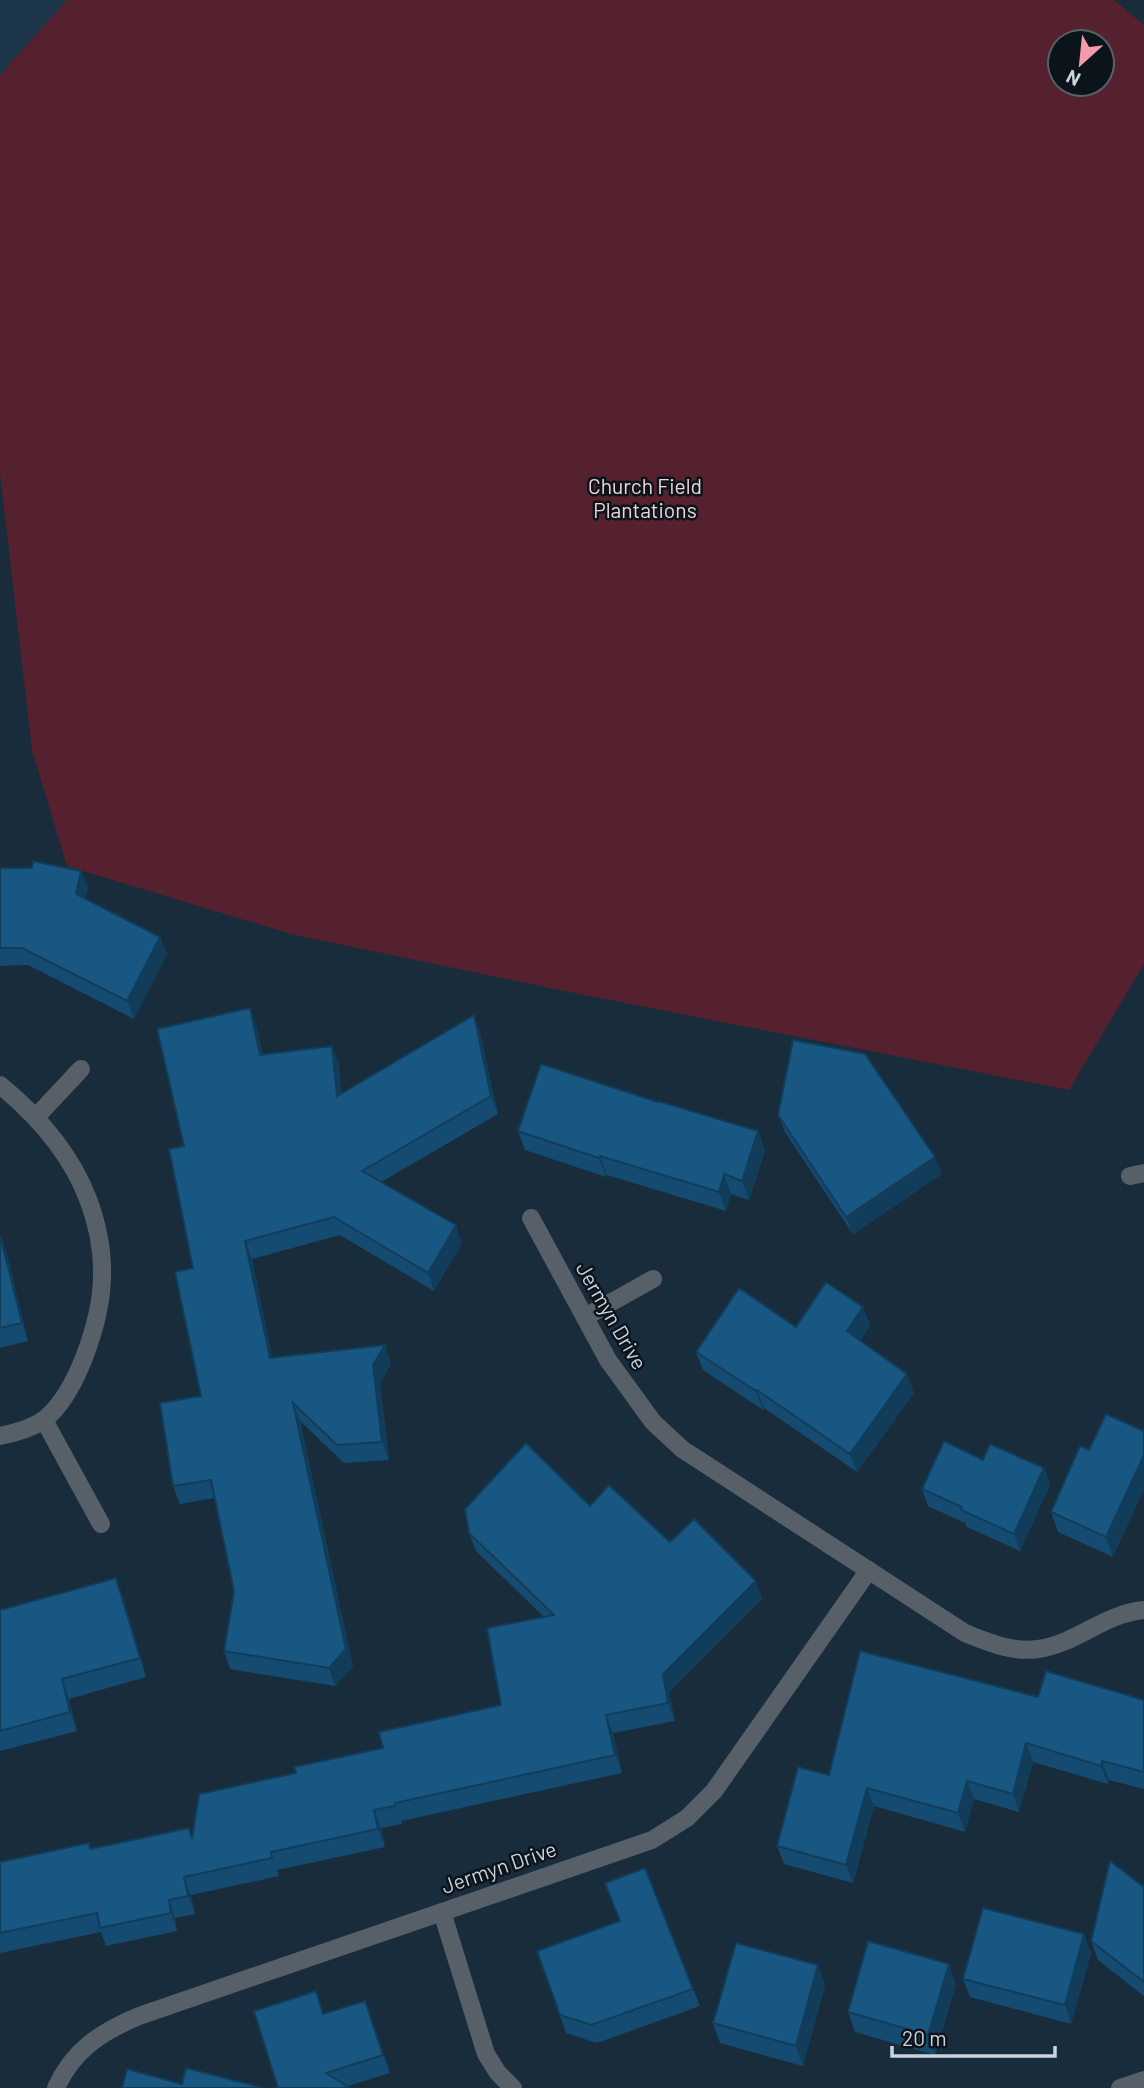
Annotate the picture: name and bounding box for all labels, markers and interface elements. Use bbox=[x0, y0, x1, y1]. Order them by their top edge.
north arrow bbox=[1046, 28, 1116, 98]
text: N bbox=[1062, 65, 1084, 92]
park label: Church Field Plantations bbox=[588, 473, 702, 522]
street label: Jermyn Drive bbox=[571, 1257, 653, 1374]
street label: Jermyn Drive bbox=[438, 1835, 559, 1898]
scale bar bbox=[892, 2014, 1055, 2058]
text: 20 m bbox=[902, 2025, 947, 2050]

